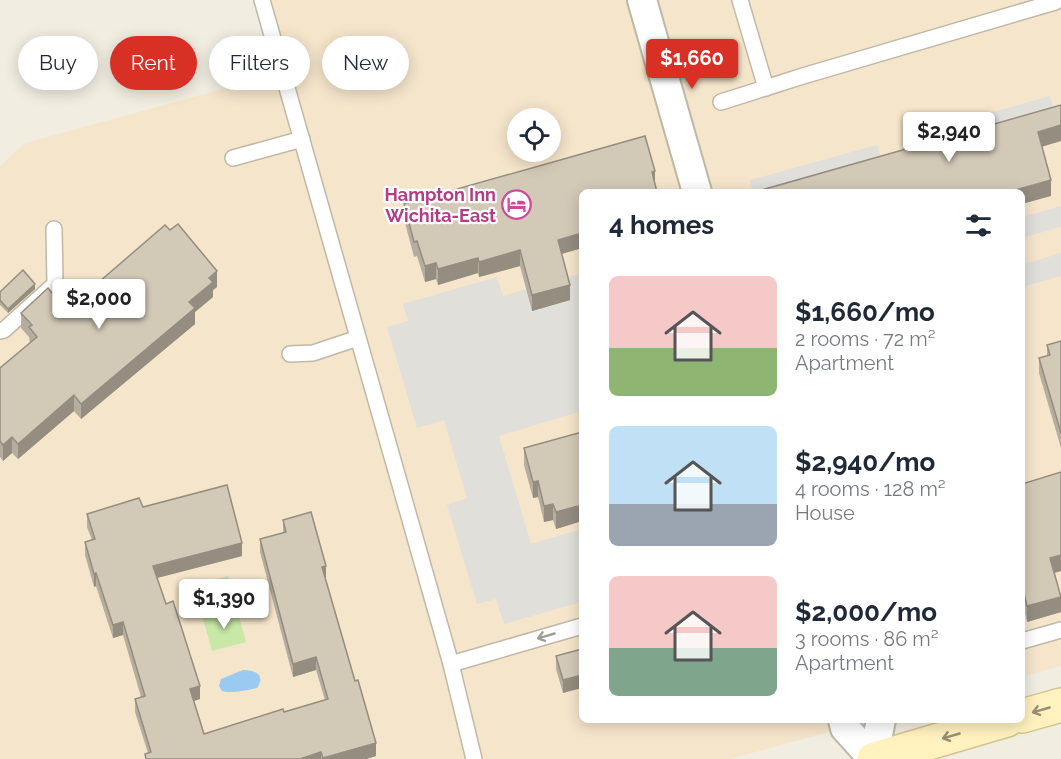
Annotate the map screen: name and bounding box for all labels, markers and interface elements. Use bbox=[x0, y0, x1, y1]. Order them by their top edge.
chip: Buy bbox=[18, 36, 98, 90]
chip: Rent bbox=[110, 36, 197, 90]
chip: Filters bbox=[209, 36, 310, 90]
chip: New bbox=[322, 36, 409, 90]
pin: $1,660 bbox=[643, 39, 741, 90]
text: $1,660 bbox=[660, 46, 724, 70]
map controls bbox=[507, 108, 561, 162]
button: locate bbox=[507, 108, 561, 162]
pin: $2,940 bbox=[900, 112, 998, 163]
text: $2,940 bbox=[917, 119, 981, 143]
place label: Hampton Inn Wichita-East bbox=[385, 184, 496, 226]
hotel icon: Hampton Inn Wichita-East bbox=[501, 189, 533, 221]
icon: filters bbox=[962, 209, 995, 242]
text: 4 homes bbox=[609, 210, 714, 240]
pin: $2,000 bbox=[50, 279, 148, 330]
text: $2,000 bbox=[66, 286, 132, 310]
text: $1,660/mo bbox=[795, 297, 935, 327]
icon: home bbox=[657, 300, 729, 372]
text: 2 rooms · 72 m² bbox=[795, 327, 935, 351]
text: Apartment bbox=[795, 351, 894, 375]
text: $2,940/mo bbox=[795, 447, 935, 477]
icon: home bbox=[657, 450, 729, 522]
text: 4 rooms · 128 m² bbox=[795, 477, 946, 501]
text: House bbox=[795, 501, 855, 525]
pin: $1,390 bbox=[175, 579, 273, 630]
text: $1,390 bbox=[193, 586, 255, 610]
text: $2,000/mo bbox=[795, 597, 937, 627]
icon: home bbox=[657, 600, 729, 672]
text: 3 rooms · 86 m² bbox=[795, 627, 938, 651]
one-way arrow bbox=[537, 631, 556, 642]
text: Apartment bbox=[795, 651, 894, 675]
one-way arrow bbox=[1032, 705, 1051, 716]
one-way arrow bbox=[942, 731, 961, 742]

